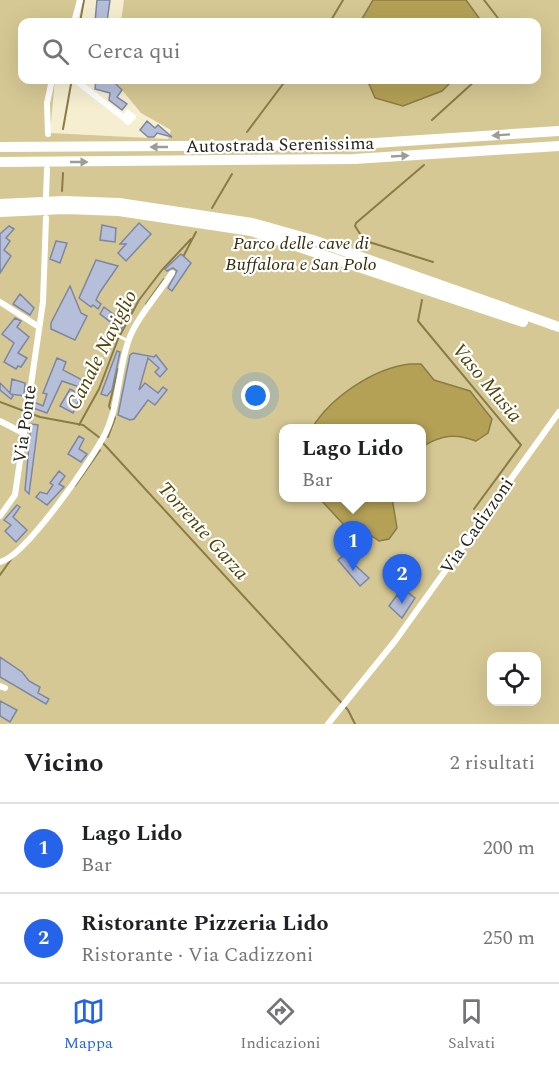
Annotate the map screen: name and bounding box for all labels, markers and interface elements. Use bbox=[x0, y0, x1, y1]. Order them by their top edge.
search box bbox=[18, 18, 541, 84]
icon: search bbox=[39, 35, 72, 68]
text: Cerca qui bbox=[87, 35, 181, 68]
street label: Autostrada Serenissima bbox=[185, 130, 375, 160]
one-way arrow bbox=[491, 130, 510, 140]
one-way arrow bbox=[149, 142, 168, 152]
one-way arrow bbox=[391, 151, 410, 161]
one-way arrow bbox=[70, 157, 89, 167]
park label: Parco delle cave di Buffalora e San Polo bbox=[225, 230, 377, 278]
water label: Canale Naviglio bbox=[59, 285, 145, 415]
water label: Vaso Musia bbox=[445, 337, 529, 429]
your location bbox=[241, 381, 270, 410]
street label: Via Ponte bbox=[6, 383, 44, 465]
popup bbox=[279, 424, 426, 502]
text: Lago Lido bbox=[302, 432, 403, 465]
text: Bar bbox=[302, 465, 333, 495]
street label: Via Cadizzoni bbox=[434, 472, 520, 580]
water label: Torrente Garza bbox=[150, 475, 256, 587]
pin: 1 bbox=[334, 522, 372, 571]
pin: 2 bbox=[382, 554, 422, 604]
map controls bbox=[487, 652, 541, 706]
button: locate bbox=[487, 652, 541, 706]
text: Vicino bbox=[24, 743, 104, 783]
text: 2 risultati bbox=[450, 748, 535, 778]
text: Lago Lido bbox=[81, 817, 182, 850]
text: 1 bbox=[38, 833, 49, 863]
text: 200 m bbox=[483, 833, 535, 863]
text: Bar bbox=[81, 850, 112, 880]
text: Ristorante Pizzeria Lido bbox=[81, 907, 329, 940]
text: 2 bbox=[38, 923, 49, 953]
text: 250 m bbox=[483, 923, 535, 953]
text: Ristorante · Via Cadizzoni bbox=[81, 940, 313, 970]
tab: Mappa bbox=[64, 995, 113, 1055]
tab: Indicazioni bbox=[240, 995, 321, 1055]
tab: Salvati bbox=[448, 995, 495, 1055]

